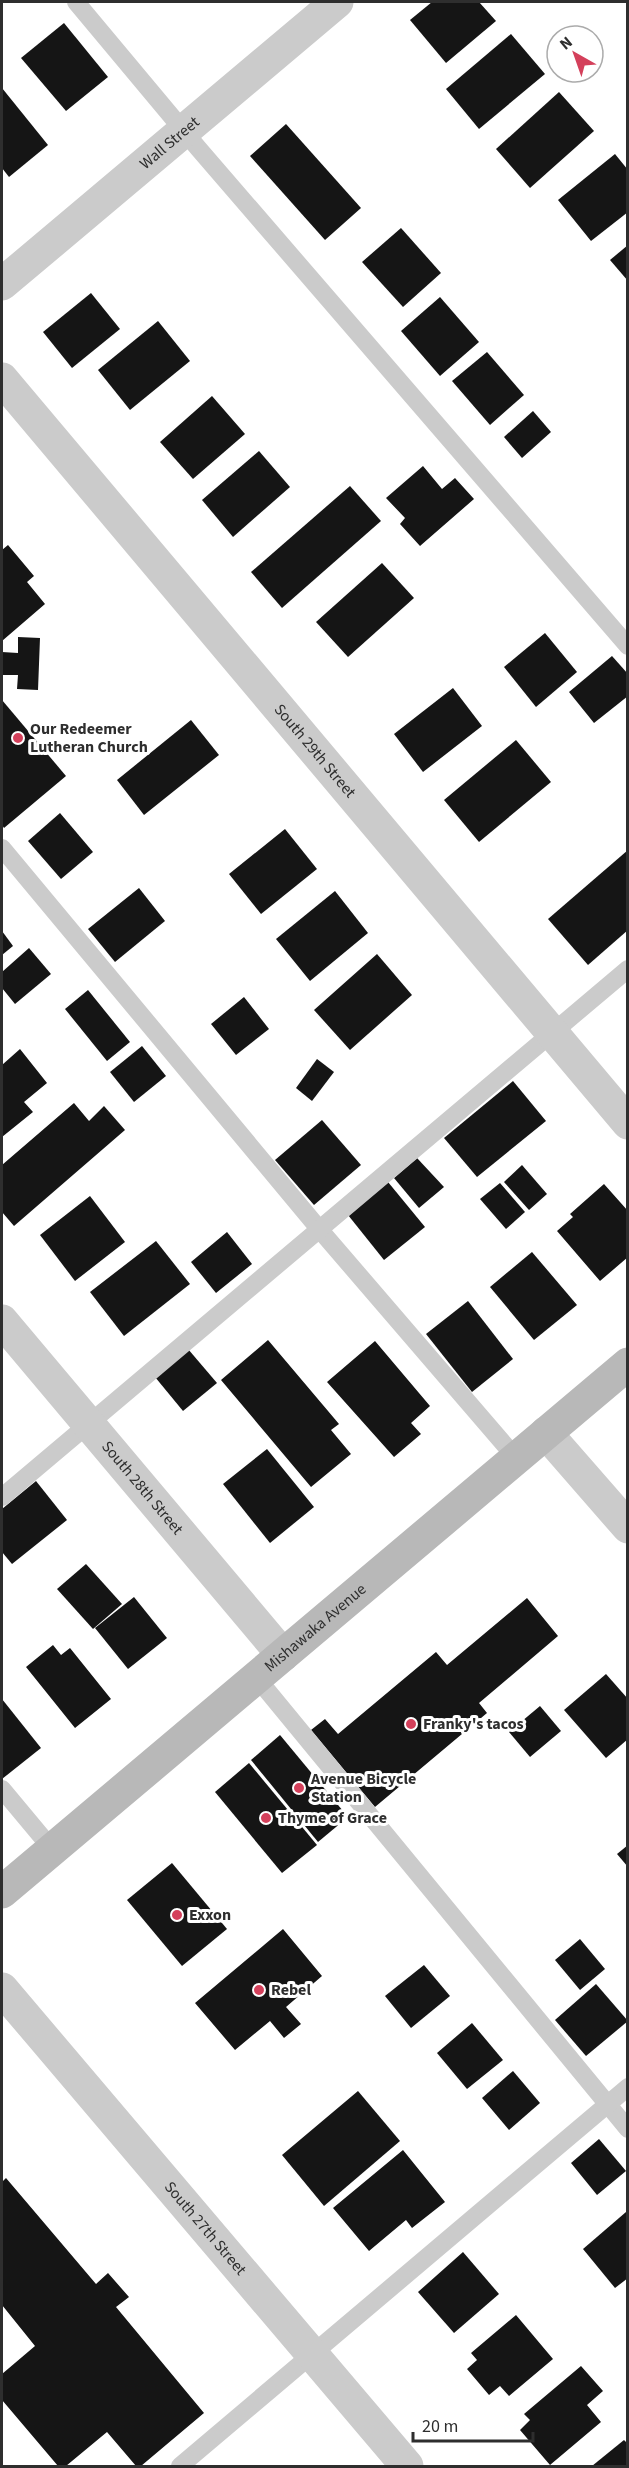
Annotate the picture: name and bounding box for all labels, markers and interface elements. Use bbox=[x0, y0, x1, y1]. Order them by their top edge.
north arrow bbox=[545, 24, 605, 84]
text: N bbox=[555, 31, 577, 55]
street label: Wall Street bbox=[135, 111, 205, 175]
street label: South 29th Street bbox=[269, 699, 361, 803]
place label: Our Redeemer Lutheran Church bbox=[30, 718, 148, 758]
marker: Our Redeemer Lutheran Church bbox=[11, 731, 25, 745]
street label: South 28th Street bbox=[96, 1436, 189, 1540]
street label: Mishawaka Avenue bbox=[260, 1578, 371, 1677]
place label: Franky's tacos bbox=[423, 1713, 524, 1735]
marker: Franky's tacos bbox=[404, 1717, 418, 1731]
place label: Avenue Bicycle Station bbox=[310, 1768, 416, 1808]
marker: Avenue Bicycle Station bbox=[292, 1781, 306, 1795]
place label: Thyme of Grace bbox=[278, 1807, 387, 1829]
marker: Thyme of Grace bbox=[259, 1811, 273, 1825]
place label: Exxon bbox=[189, 1904, 231, 1926]
marker: Exxon bbox=[170, 1908, 184, 1922]
place label: Rebel bbox=[271, 1979, 311, 2001]
marker: Rebel bbox=[252, 1983, 266, 1997]
street label: South 27th Street bbox=[159, 2177, 252, 2280]
scale bar bbox=[413, 2405, 533, 2443]
text: 20 m bbox=[422, 2414, 458, 2439]

